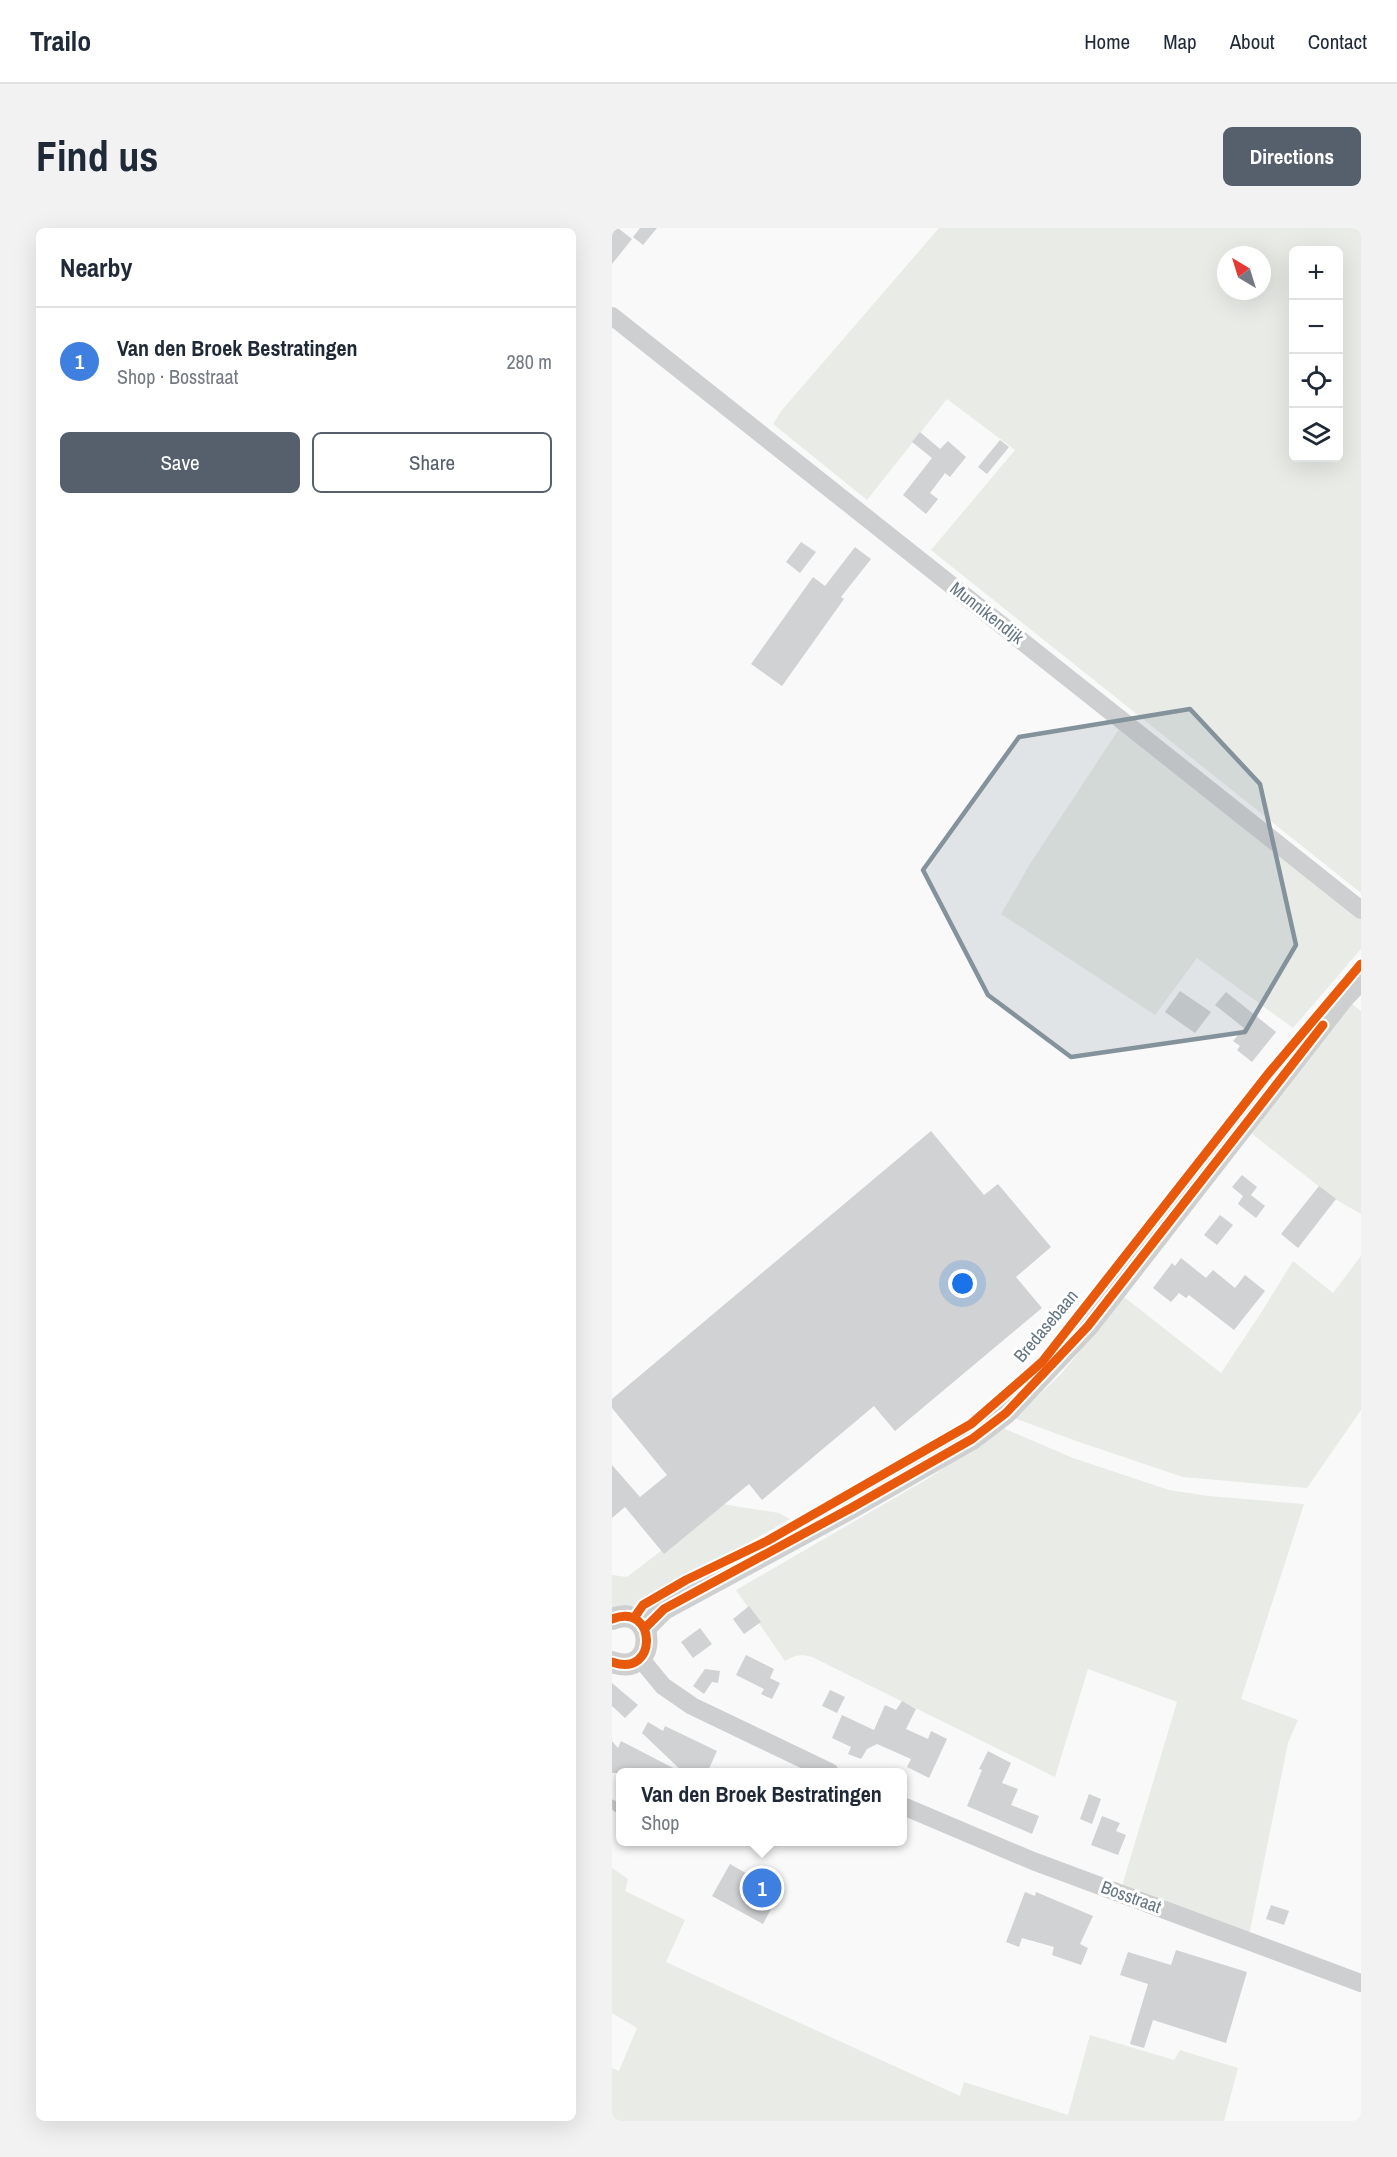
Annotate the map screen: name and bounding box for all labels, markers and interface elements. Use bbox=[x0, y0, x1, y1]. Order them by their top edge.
text: Trailo bbox=[30, 22, 91, 60]
text: Home bbox=[1084, 27, 1130, 56]
text: Map bbox=[1163, 27, 1197, 56]
text: About bbox=[1230, 27, 1275, 56]
text: Contact bbox=[1308, 27, 1367, 56]
button: Directions bbox=[1223, 127, 1361, 186]
text: Find us bbox=[36, 128, 158, 184]
north arrow bbox=[1217, 246, 1271, 300]
map controls bbox=[1289, 246, 1343, 462]
button: + bbox=[1289, 246, 1343, 300]
text: Nearby bbox=[60, 250, 132, 285]
button: − bbox=[1289, 300, 1343, 354]
text: Van den Broek Bestratingen bbox=[117, 333, 358, 363]
text: 1 bbox=[75, 348, 84, 375]
text: 280 m bbox=[506, 348, 552, 375]
button: locate bbox=[1289, 354, 1343, 408]
text: Shop · Bosstraat bbox=[117, 363, 238, 390]
button: layers bbox=[1289, 408, 1343, 462]
button: Save bbox=[60, 432, 300, 493]
button: Share bbox=[312, 432, 552, 493]
street label: Munnikendijk bbox=[945, 576, 1030, 650]
your location bbox=[948, 1269, 977, 1298]
street label: Bredasebaan bbox=[1008, 1284, 1083, 1367]
popup bbox=[616, 1768, 907, 1846]
text: Van den Broek Bestratingen bbox=[641, 1779, 882, 1809]
text: Shop bbox=[641, 1809, 680, 1836]
pin: 1 bbox=[742, 1866, 782, 1910]
street label: Bosstraat bbox=[1098, 1874, 1165, 1919]

